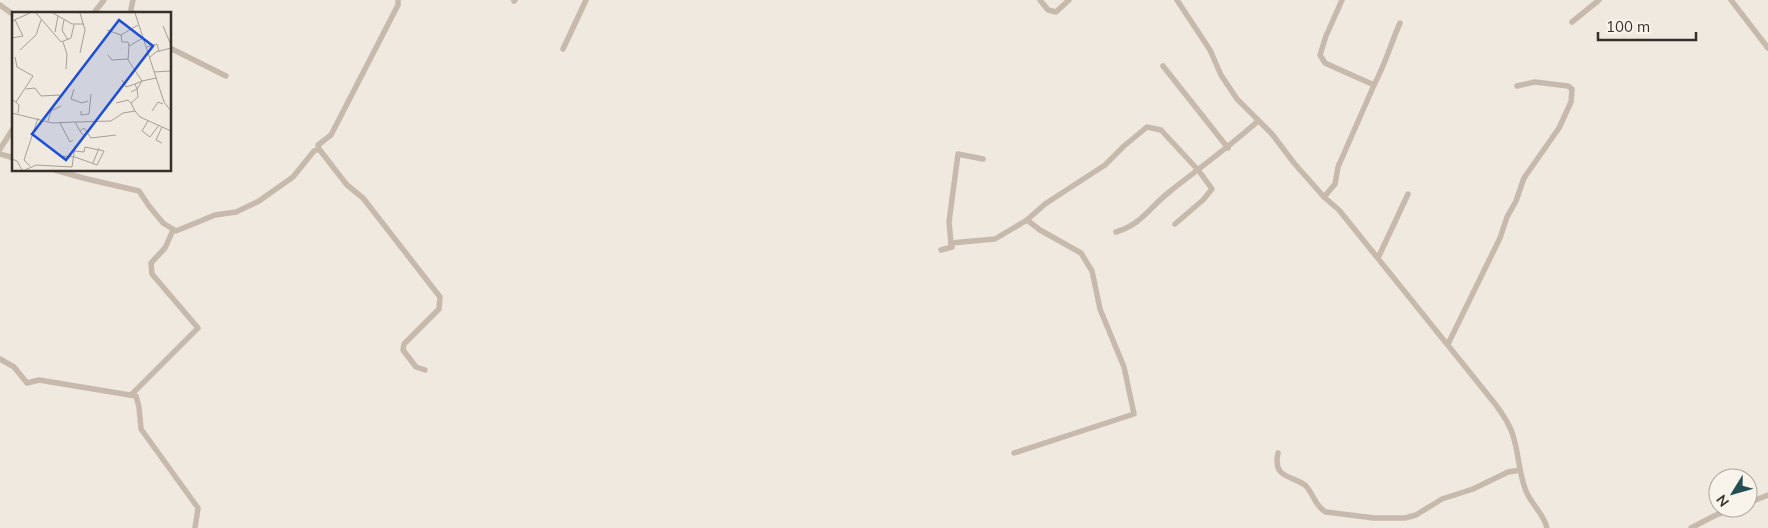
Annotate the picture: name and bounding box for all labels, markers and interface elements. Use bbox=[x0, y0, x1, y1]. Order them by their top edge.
scale bar bbox=[1598, 10, 1696, 42]
inset map bbox=[12, 12, 171, 171]
text: 100 m bbox=[1606, 17, 1650, 36]
north arrow bbox=[1708, 468, 1758, 518]
text: N bbox=[1712, 491, 1733, 510]

